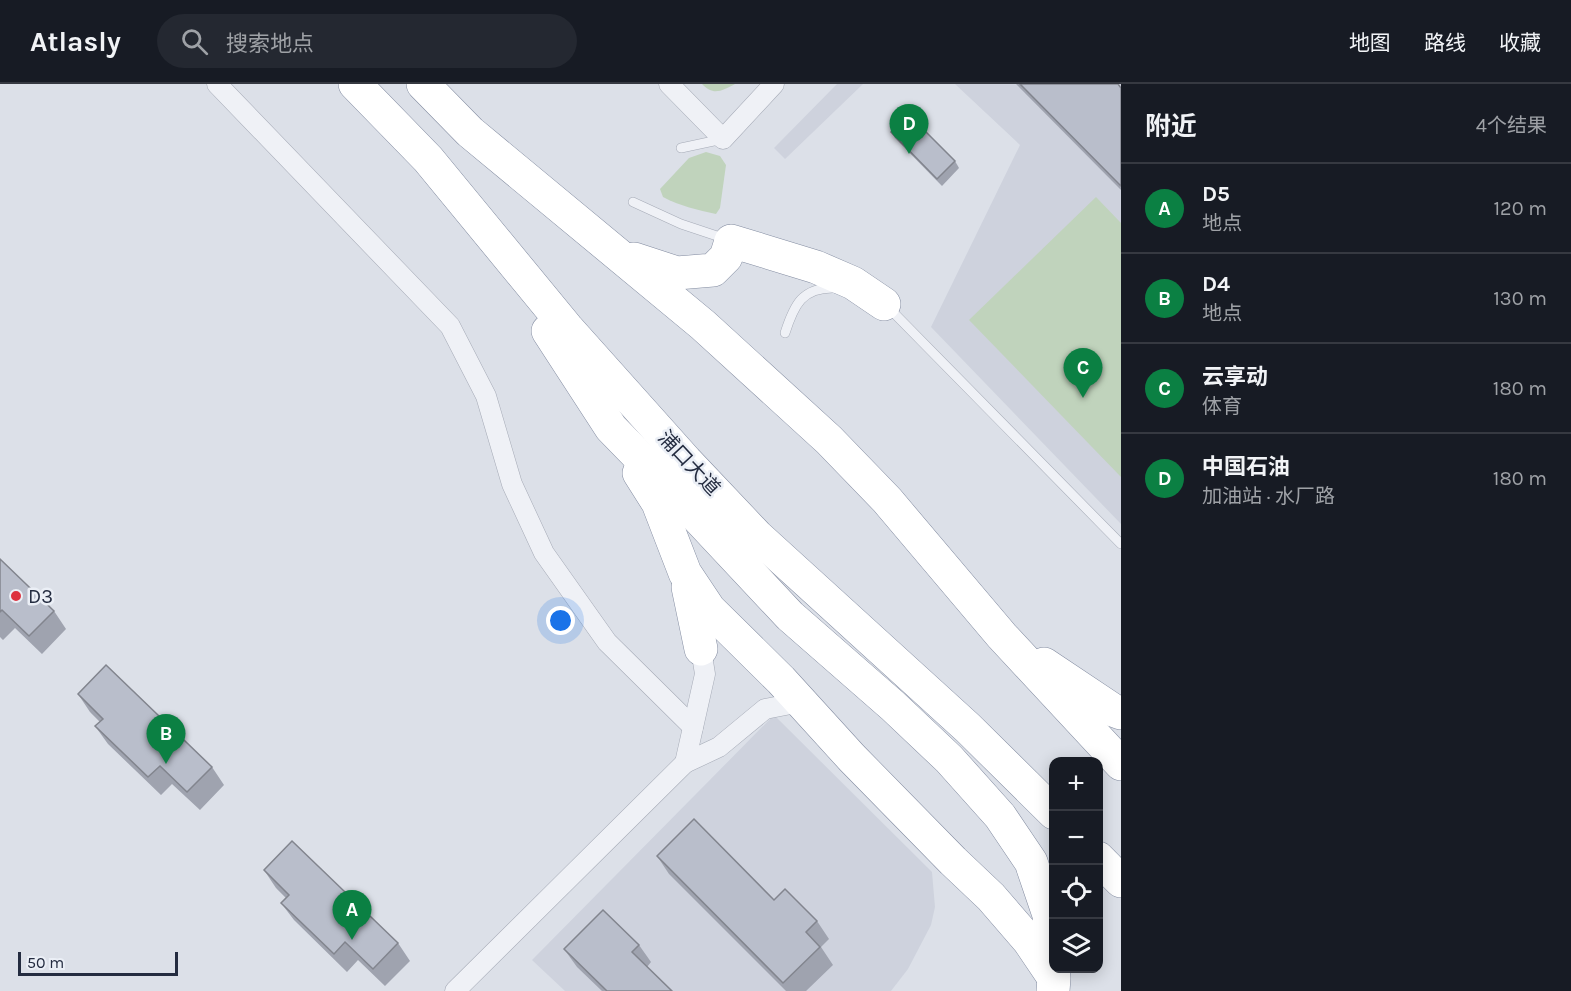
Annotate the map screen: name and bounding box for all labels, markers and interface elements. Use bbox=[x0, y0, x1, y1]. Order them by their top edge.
search box bbox=[157, 14, 577, 68]
text: Atlasly bbox=[30, 25, 121, 58]
icon: search bbox=[178, 25, 211, 58]
text: 搜索地点 bbox=[226, 31, 314, 57]
text: 地图 bbox=[1349, 31, 1391, 55]
text: 路线 bbox=[1424, 31, 1466, 55]
text: 收藏 bbox=[1499, 31, 1541, 55]
pin: D bbox=[890, 104, 928, 154]
text: 附近 bbox=[1145, 111, 1197, 142]
text: 4个结果 bbox=[1476, 114, 1547, 137]
text: D5 bbox=[1202, 181, 1230, 207]
text: A bbox=[1158, 197, 1171, 220]
text: 120 m bbox=[1493, 197, 1547, 220]
text: 地点 bbox=[1202, 212, 1242, 235]
text: D4 bbox=[1202, 271, 1230, 297]
text: B bbox=[1158, 287, 1171, 310]
text: 130 m bbox=[1493, 287, 1547, 310]
text: 地点 bbox=[1202, 302, 1242, 325]
pin: C bbox=[1064, 348, 1102, 398]
text: 云享动 bbox=[1202, 364, 1268, 390]
text: C bbox=[1158, 377, 1171, 400]
text: 180 m bbox=[1493, 377, 1547, 400]
text: 体育 bbox=[1202, 395, 1242, 418]
street label: 浦口大道 bbox=[653, 426, 725, 500]
text: 中国石油 bbox=[1202, 454, 1290, 480]
text: D bbox=[1158, 467, 1171, 490]
text: 180 m bbox=[1493, 467, 1547, 490]
text: 加油站 · 水厂路 bbox=[1202, 485, 1335, 508]
place label: D3 bbox=[28, 585, 53, 608]
marker: D3 bbox=[9, 589, 23, 603]
your location bbox=[546, 606, 575, 635]
pin: B bbox=[146, 714, 186, 764]
map controls bbox=[1049, 757, 1103, 973]
button: + bbox=[1049, 757, 1103, 811]
button: − bbox=[1049, 811, 1103, 865]
button: locate bbox=[1049, 865, 1103, 919]
pin: A bbox=[332, 890, 372, 940]
button: layers bbox=[1049, 919, 1103, 973]
scale bar bbox=[18, 949, 178, 976]
text: 50 m bbox=[27, 953, 64, 972]

